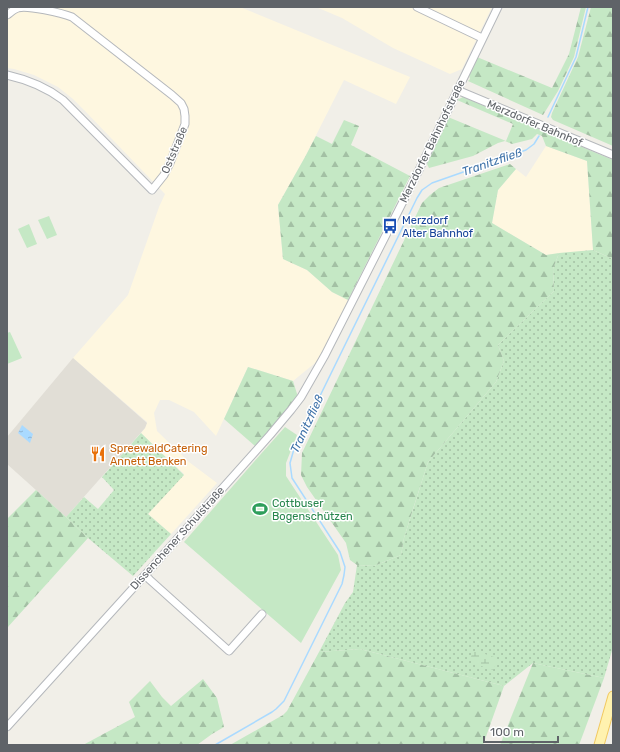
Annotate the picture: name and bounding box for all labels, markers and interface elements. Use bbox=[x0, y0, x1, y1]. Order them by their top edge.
street label: Merzdorfer Bahnhofstraße bbox=[397, 78, 468, 205]
street label: Merzdorfer Bahnhof bbox=[485, 97, 585, 150]
street label: Oststraße bbox=[159, 125, 190, 176]
water label: Tranitzfließ bbox=[460, 145, 525, 179]
place label: Merzdorf Alter Bahnhof bbox=[402, 214, 474, 240]
bus stop icon: Merzdorf Alter Bahnhof bbox=[381, 217, 399, 235]
water label: Tranitzfließ bbox=[287, 392, 327, 455]
place label: SpreewaldCatering Annett Benken bbox=[110, 442, 207, 468]
restaurant icon: SpreewaldCatering Annett Benken bbox=[89, 445, 107, 463]
street label: Dissenchener Schulstraße bbox=[128, 484, 227, 593]
place label: Cottbuser Bogenschützen bbox=[272, 497, 353, 523]
sports icon: Cottbuser Bogenschützen bbox=[251, 500, 269, 518]
scale bar bbox=[484, 718, 558, 744]
text: 100 m bbox=[490, 725, 524, 739]

